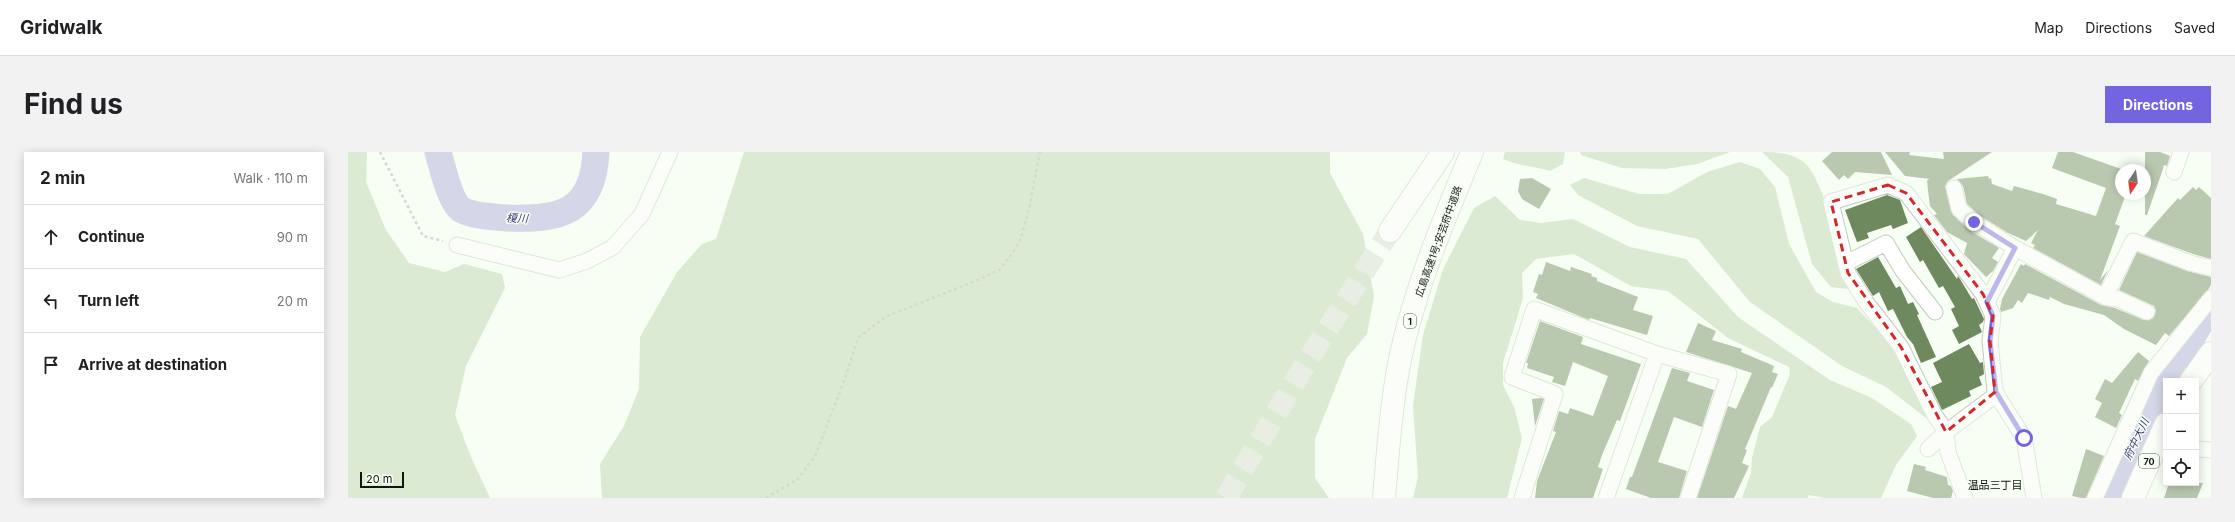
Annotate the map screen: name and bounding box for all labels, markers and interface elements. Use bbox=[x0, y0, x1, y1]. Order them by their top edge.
text: Gridwalk bbox=[20, 16, 103, 39]
text: Map bbox=[2034, 19, 2063, 36]
text: Directions bbox=[2085, 19, 2152, 36]
text: Saved bbox=[2174, 19, 2215, 36]
button: Directions bbox=[2105, 86, 2211, 123]
text: Find us bbox=[24, 87, 123, 121]
north arrow bbox=[2115, 164, 2151, 200]
text: 2 min bbox=[40, 168, 85, 188]
text: Walk · 110 m bbox=[233, 170, 308, 186]
street label: 広島高速1号;安芸府中道路 bbox=[1412, 184, 1464, 298]
water label: 榎川 bbox=[506, 210, 529, 226]
route end bbox=[1965, 213, 1983, 231]
icon: ahead bbox=[40, 226, 62, 248]
text: Continue bbox=[78, 227, 145, 246]
text: 90 m bbox=[277, 229, 308, 245]
icon: left bbox=[40, 290, 62, 312]
text: Turn left bbox=[78, 291, 139, 310]
text: 20 m bbox=[277, 293, 308, 309]
road number: 1 bbox=[1404, 314, 1416, 328]
icon: arrive bbox=[40, 354, 62, 376]
text: Arrive at destination bbox=[78, 355, 227, 374]
map controls bbox=[2163, 378, 2199, 486]
button: + bbox=[2163, 378, 2199, 414]
button: − bbox=[2163, 414, 2199, 450]
water label: 府中大川 bbox=[2120, 415, 2152, 462]
route start bbox=[2015, 429, 2033, 447]
button: locate bbox=[2163, 450, 2199, 486]
road number: 70 bbox=[2139, 454, 2159, 468]
scale bar bbox=[360, 470, 404, 489]
text: 20 m bbox=[366, 472, 392, 486]
district label: 温品三丁目 bbox=[1968, 478, 2023, 492]

